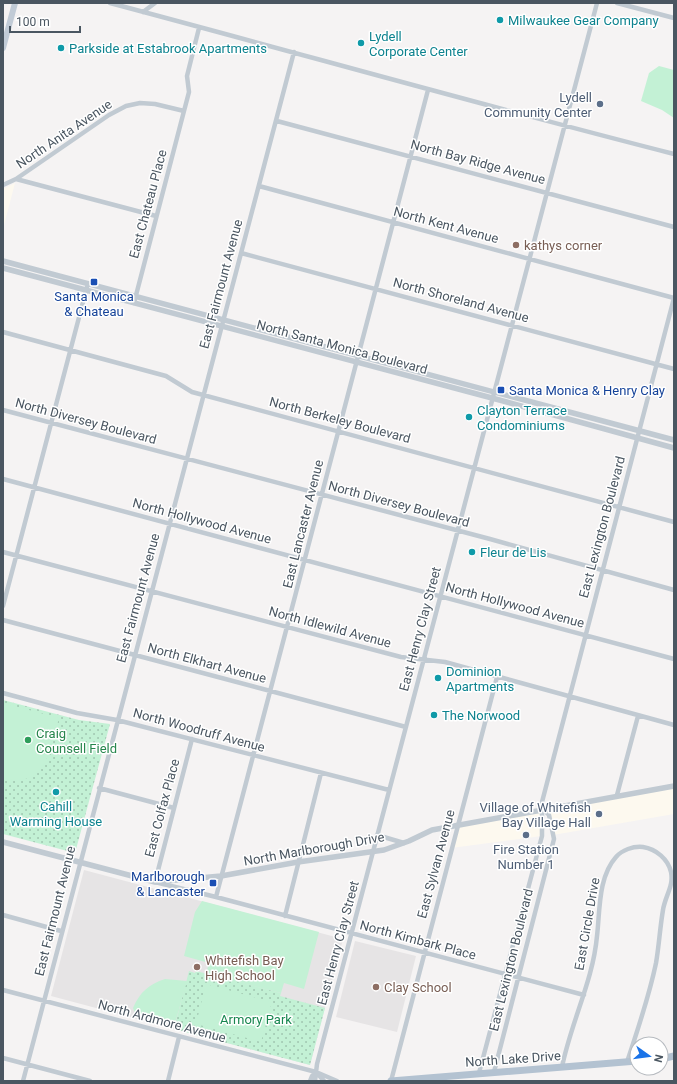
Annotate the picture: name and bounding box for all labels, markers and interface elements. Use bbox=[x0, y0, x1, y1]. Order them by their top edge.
scale bar bbox=[10, 8, 80, 34]
place label: Milwaukee Gear Company bbox=[508, 13, 659, 28]
text: 100 m bbox=[16, 15, 50, 29]
marker: Milwaukee Gear Company bbox=[495, 15, 505, 25]
place label: Lydell Corporate Center bbox=[369, 29, 468, 59]
marker: Lydell Corporate Center bbox=[356, 38, 366, 48]
place label: Parkside at Estabrook Apartments bbox=[69, 41, 267, 56]
marker: Parkside at Estabrook Apartments bbox=[56, 43, 66, 53]
place label: Lydell Community Center bbox=[484, 90, 593, 120]
street label: North Anita Avenue bbox=[13, 96, 115, 172]
marker: Lydell Community Center bbox=[595, 99, 605, 109]
street label: North Bay Ridge Avenue bbox=[409, 137, 547, 187]
street label: East Chateau Place bbox=[126, 148, 170, 260]
street label: North Kent Avenue bbox=[392, 204, 500, 246]
street label: East Fairmount Avenue bbox=[196, 218, 246, 350]
place label: kathys corner bbox=[524, 238, 603, 253]
marker: kathys corner bbox=[511, 240, 521, 250]
street label: North Shoreland Avenue bbox=[391, 275, 531, 325]
marker: Santa Monica & Chateau bbox=[89, 277, 99, 287]
place label: Santa Monica & Chateau bbox=[54, 289, 134, 319]
street label: North Santa Monica Boulevard bbox=[255, 317, 429, 377]
place label: Santa Monica & Henry Clay bbox=[509, 383, 665, 398]
marker: Santa Monica & Henry Clay bbox=[496, 385, 506, 395]
street label: North Berkeley Boulevard bbox=[268, 394, 412, 446]
street label: North Diversey Boulevard bbox=[14, 395, 158, 447]
place label: Clayton Terrace Condominiums bbox=[477, 403, 567, 433]
marker: Clayton Terrace Condominiums bbox=[464, 412, 474, 422]
street label: East Lexington Boulevard bbox=[576, 454, 628, 600]
street label: East Lancaster Avenue bbox=[280, 458, 326, 590]
street label: North Diversey Boulevard bbox=[327, 478, 471, 530]
street label: North Hollywood Avenue bbox=[131, 495, 273, 547]
street label: East Fairmount Avenue bbox=[113, 532, 163, 664]
place label: Fleur de Lis bbox=[480, 545, 547, 560]
marker: Fleur de Lis bbox=[467, 547, 477, 557]
street label: East Henry Clay Street bbox=[396, 565, 444, 693]
street label: North Hollywood Avenue bbox=[444, 579, 586, 631]
street label: North Idlewild Avenue bbox=[267, 603, 393, 651]
street label: North Elkhart Avenue bbox=[146, 640, 268, 686]
place label: Dominion Apartments bbox=[446, 664, 515, 694]
marker: Dominion Apartments bbox=[433, 673, 443, 683]
street label: North Woodruff Avenue bbox=[131, 705, 267, 755]
place label: The Norwood bbox=[442, 708, 520, 723]
marker: The Norwood bbox=[429, 710, 439, 720]
place label: Craig Counsell Field bbox=[36, 726, 117, 756]
marker: Craig Counsell Field bbox=[23, 735, 33, 745]
street label: East Colfax Place bbox=[142, 757, 182, 859]
marker: Cahill Warming House bbox=[51, 787, 61, 797]
place label: Cahill Warming House bbox=[10, 799, 102, 829]
place label: Village of Whitefish Bay Village Hall bbox=[480, 800, 591, 830]
street label: East Sylvan Avenue bbox=[414, 808, 458, 920]
marker: Village of Whitefish Bay Village Hall bbox=[594, 809, 604, 819]
street label: North Marlborough Drive bbox=[243, 829, 386, 869]
marker: Fire Station Number 1 bbox=[521, 830, 531, 840]
place label: Fire Station Number 1 bbox=[493, 842, 559, 872]
street label: East Fairmount Avenue bbox=[32, 844, 78, 978]
place label: Marlborough & Lancaster bbox=[131, 869, 206, 899]
street label: East Circle Drive bbox=[571, 876, 603, 972]
marker: Marlborough & Lancaster bbox=[208, 878, 218, 888]
street label: East Henry Clay Street bbox=[314, 879, 362, 1007]
street label: East Lexington Boulevard bbox=[486, 887, 536, 1033]
street label: North Kimbark Place bbox=[358, 917, 478, 963]
place label: Whitefish Bay High School bbox=[205, 953, 284, 983]
marker: Whitefish Bay High School bbox=[192, 962, 202, 972]
place label: Clay School bbox=[384, 980, 452, 995]
marker: Clay School bbox=[371, 982, 381, 992]
street label: North Ardmore Avenue bbox=[96, 997, 228, 1045]
park label: Armory Park bbox=[220, 1012, 292, 1027]
north arrow bbox=[629, 1036, 669, 1076]
street label: North Lake Drive bbox=[465, 1048, 561, 1070]
text: N bbox=[651, 1053, 665, 1064]

